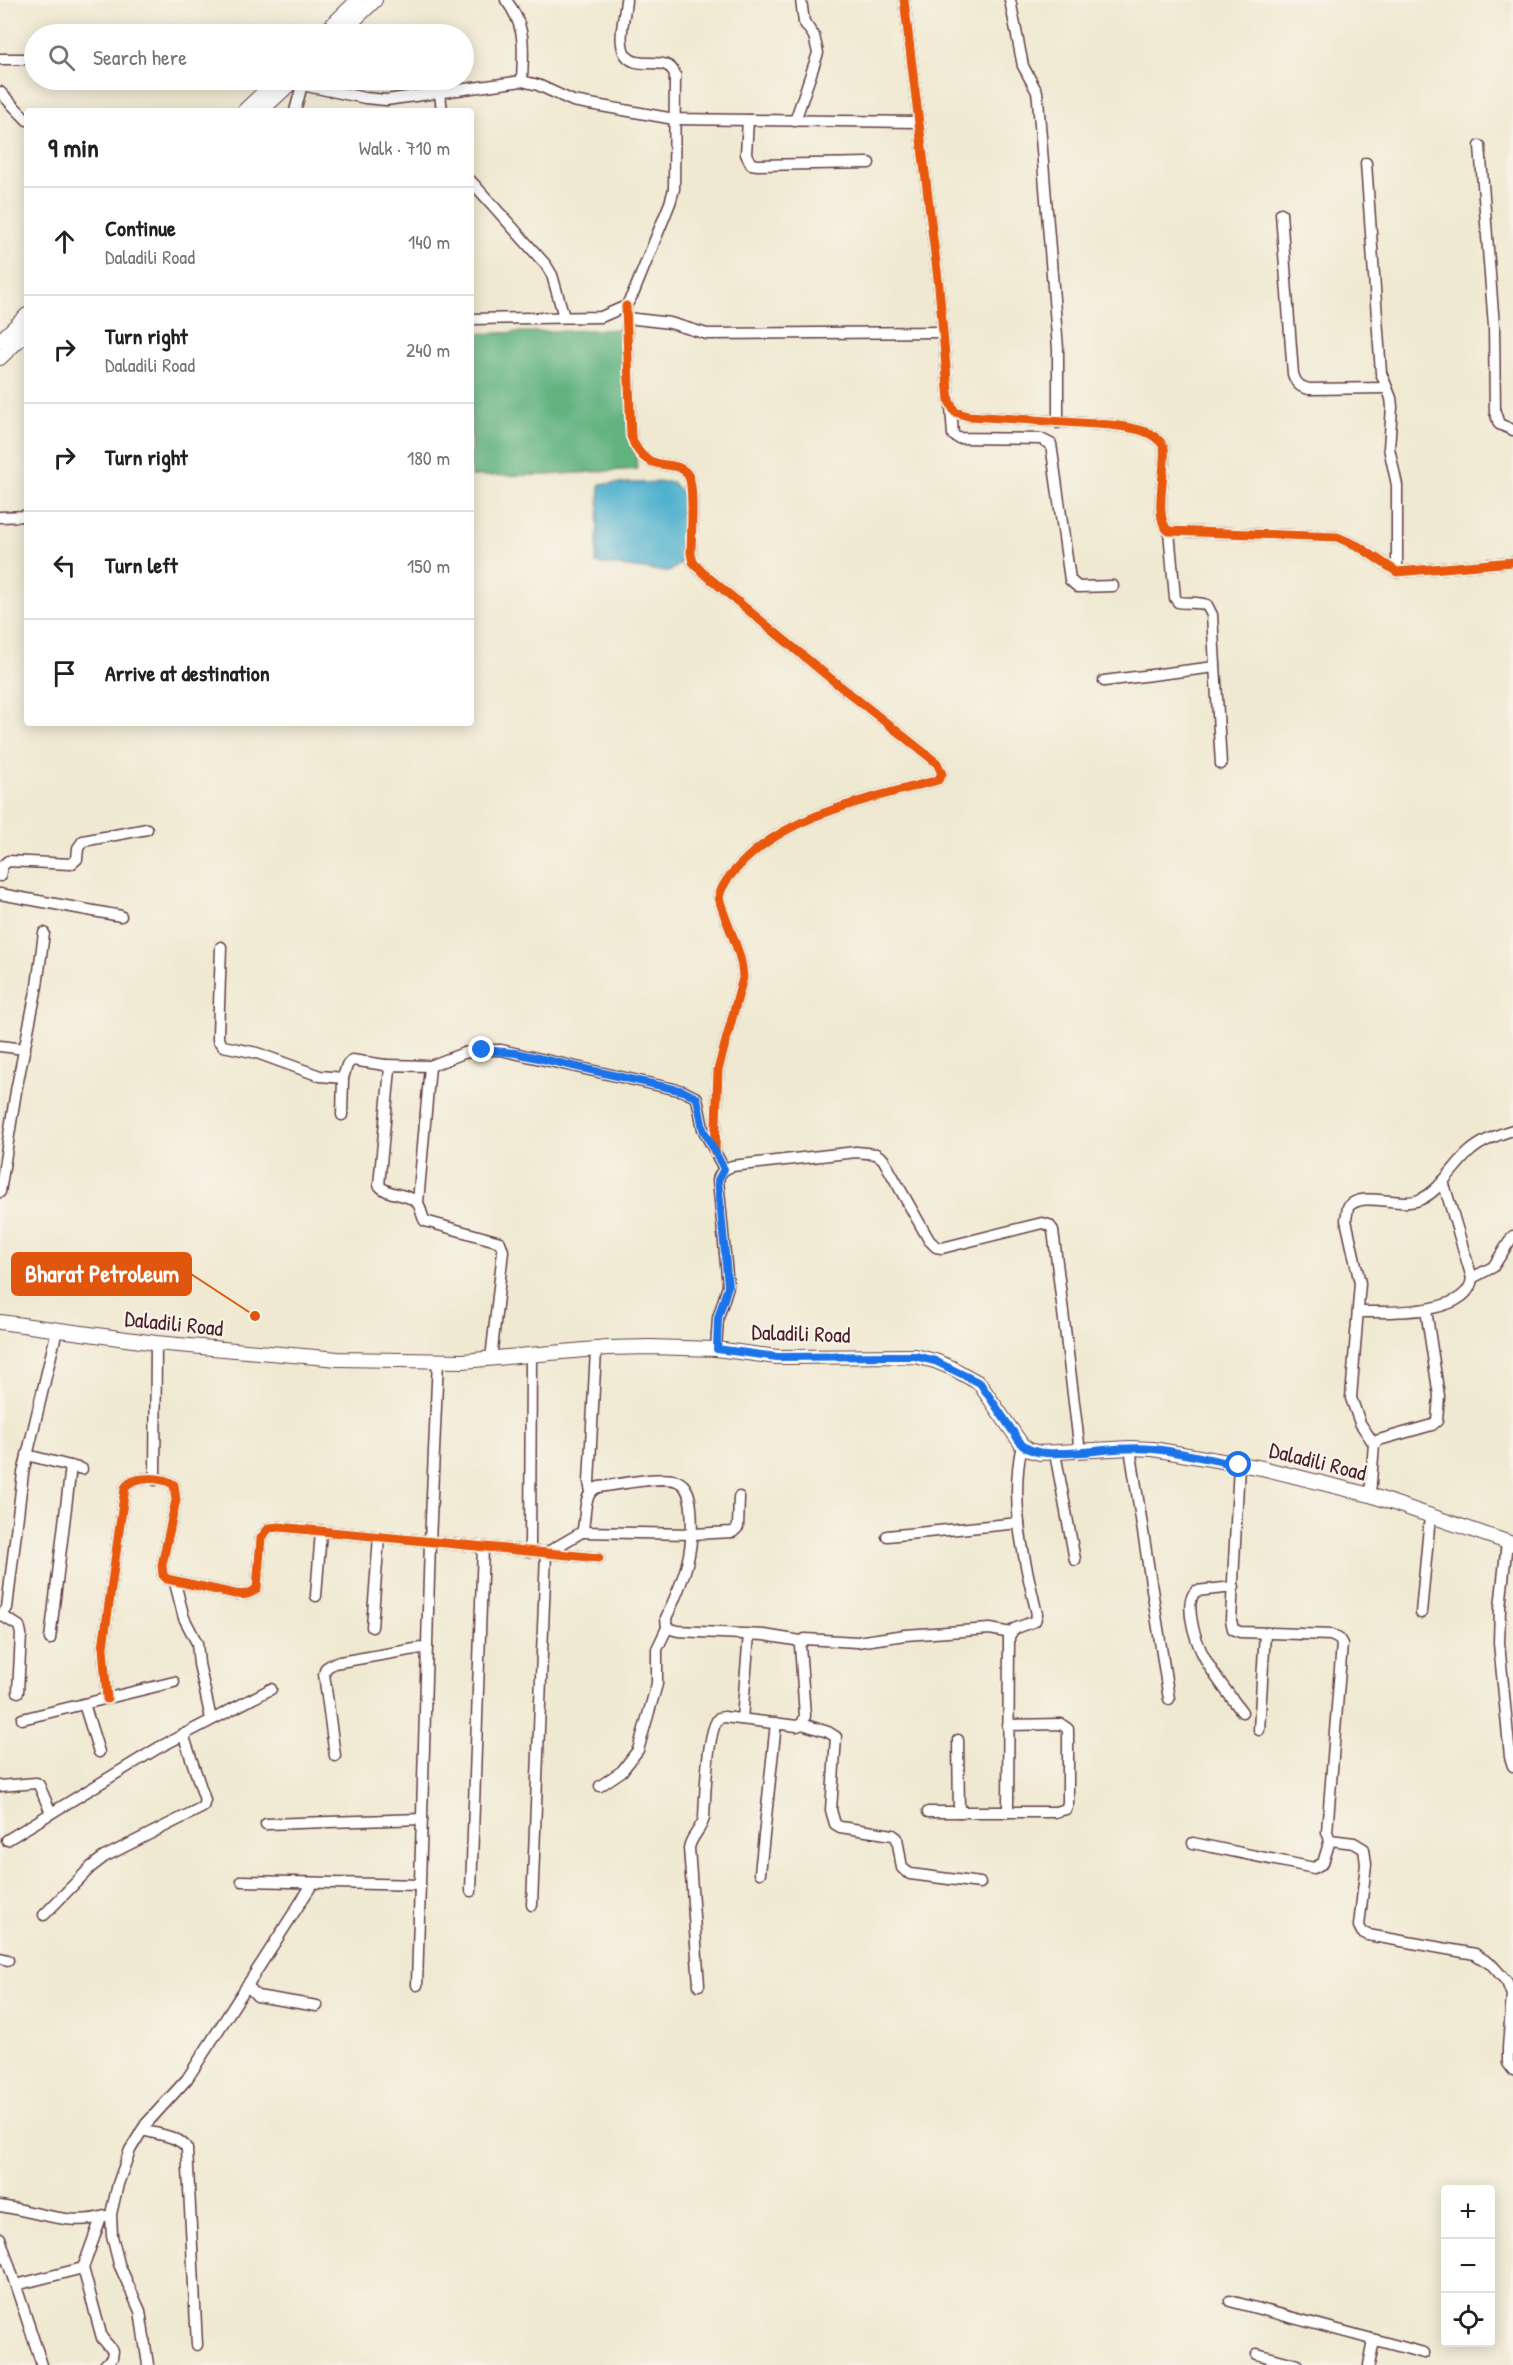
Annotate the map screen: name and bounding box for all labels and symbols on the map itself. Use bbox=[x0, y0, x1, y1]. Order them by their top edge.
route end bbox=[468, 1036, 494, 1062]
callout: Bharat Petroleum bbox=[12, 1253, 191, 1295]
text: Bharat Petroleum bbox=[25, 1257, 179, 1289]
street label: Daladili Road bbox=[123, 1303, 225, 1343]
street label: Daladili Road bbox=[751, 1316, 851, 1350]
street label: Daladili Road bbox=[1266, 1434, 1370, 1488]
route start bbox=[1225, 1451, 1251, 1477]

